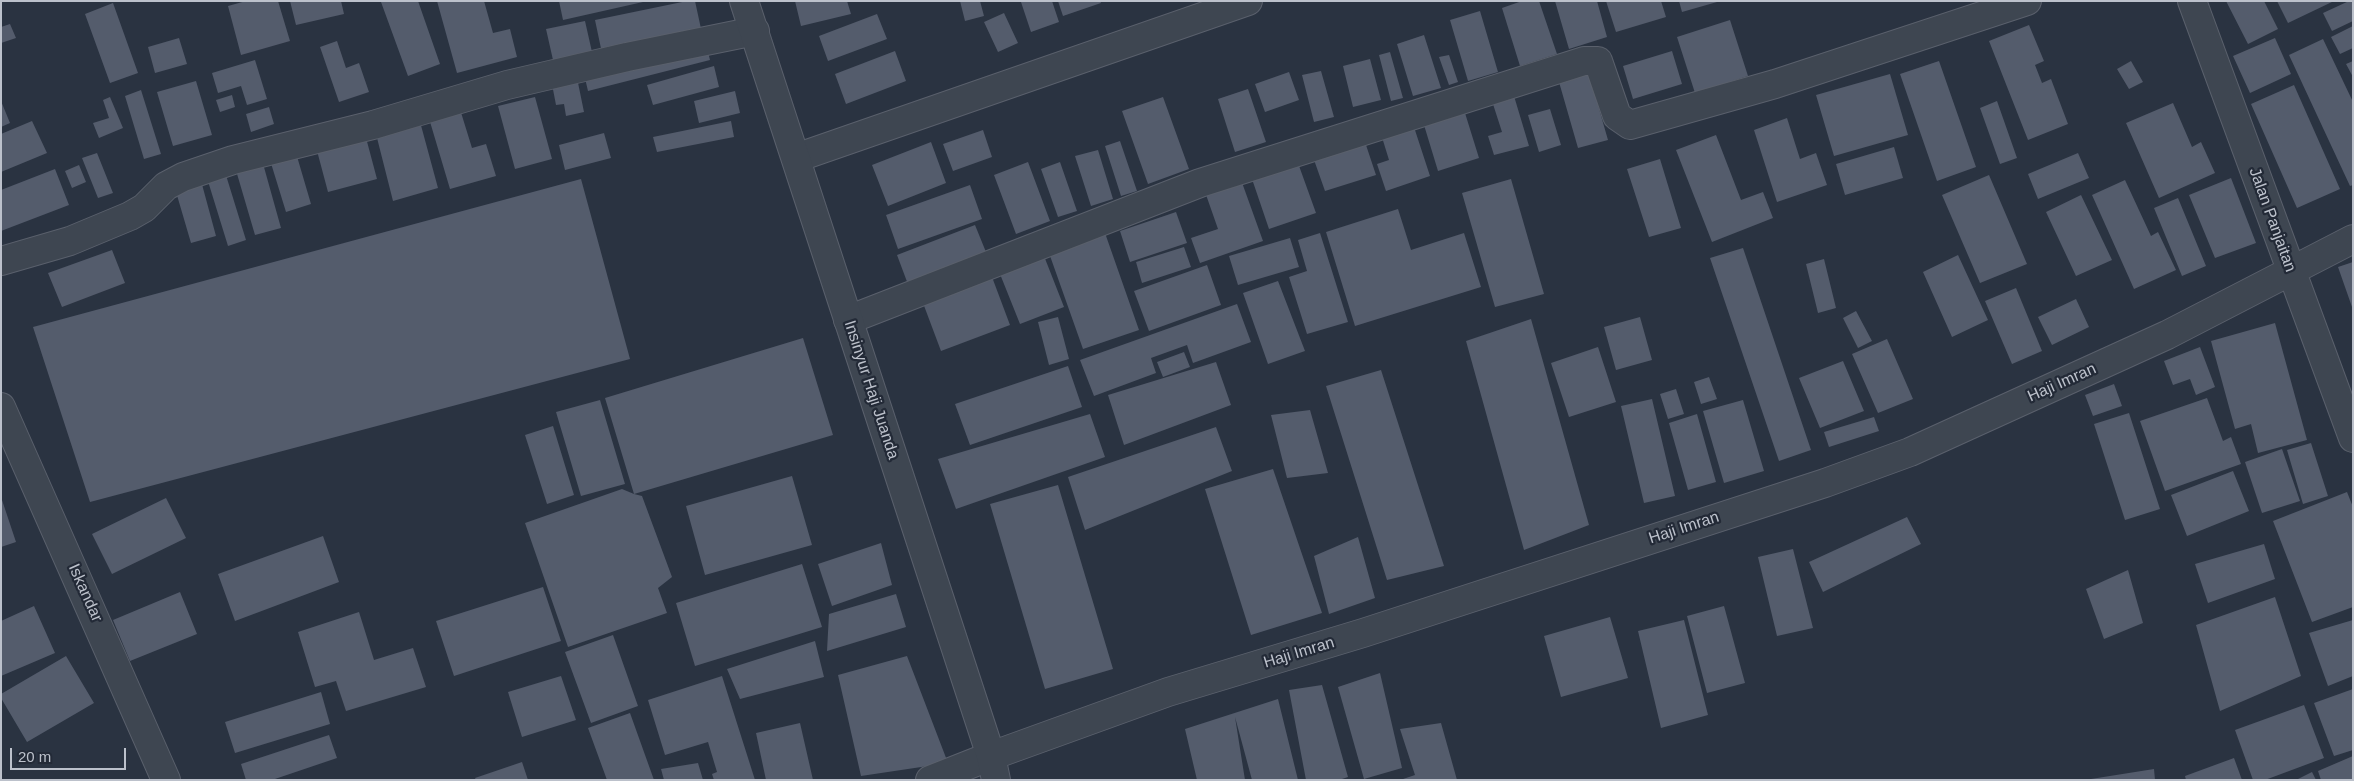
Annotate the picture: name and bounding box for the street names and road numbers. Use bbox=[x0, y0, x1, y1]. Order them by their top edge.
street label: Jalan Panjaitan bbox=[2244, 165, 2300, 275]
street label: Insinyur Haji Juanda bbox=[839, 318, 903, 462]
street label: Haji Imran bbox=[2025, 359, 2099, 407]
street label: Haji Imran bbox=[1646, 508, 1722, 548]
street label: Iskandar bbox=[64, 561, 106, 625]
street label: Haji Imran bbox=[1261, 633, 1337, 673]

